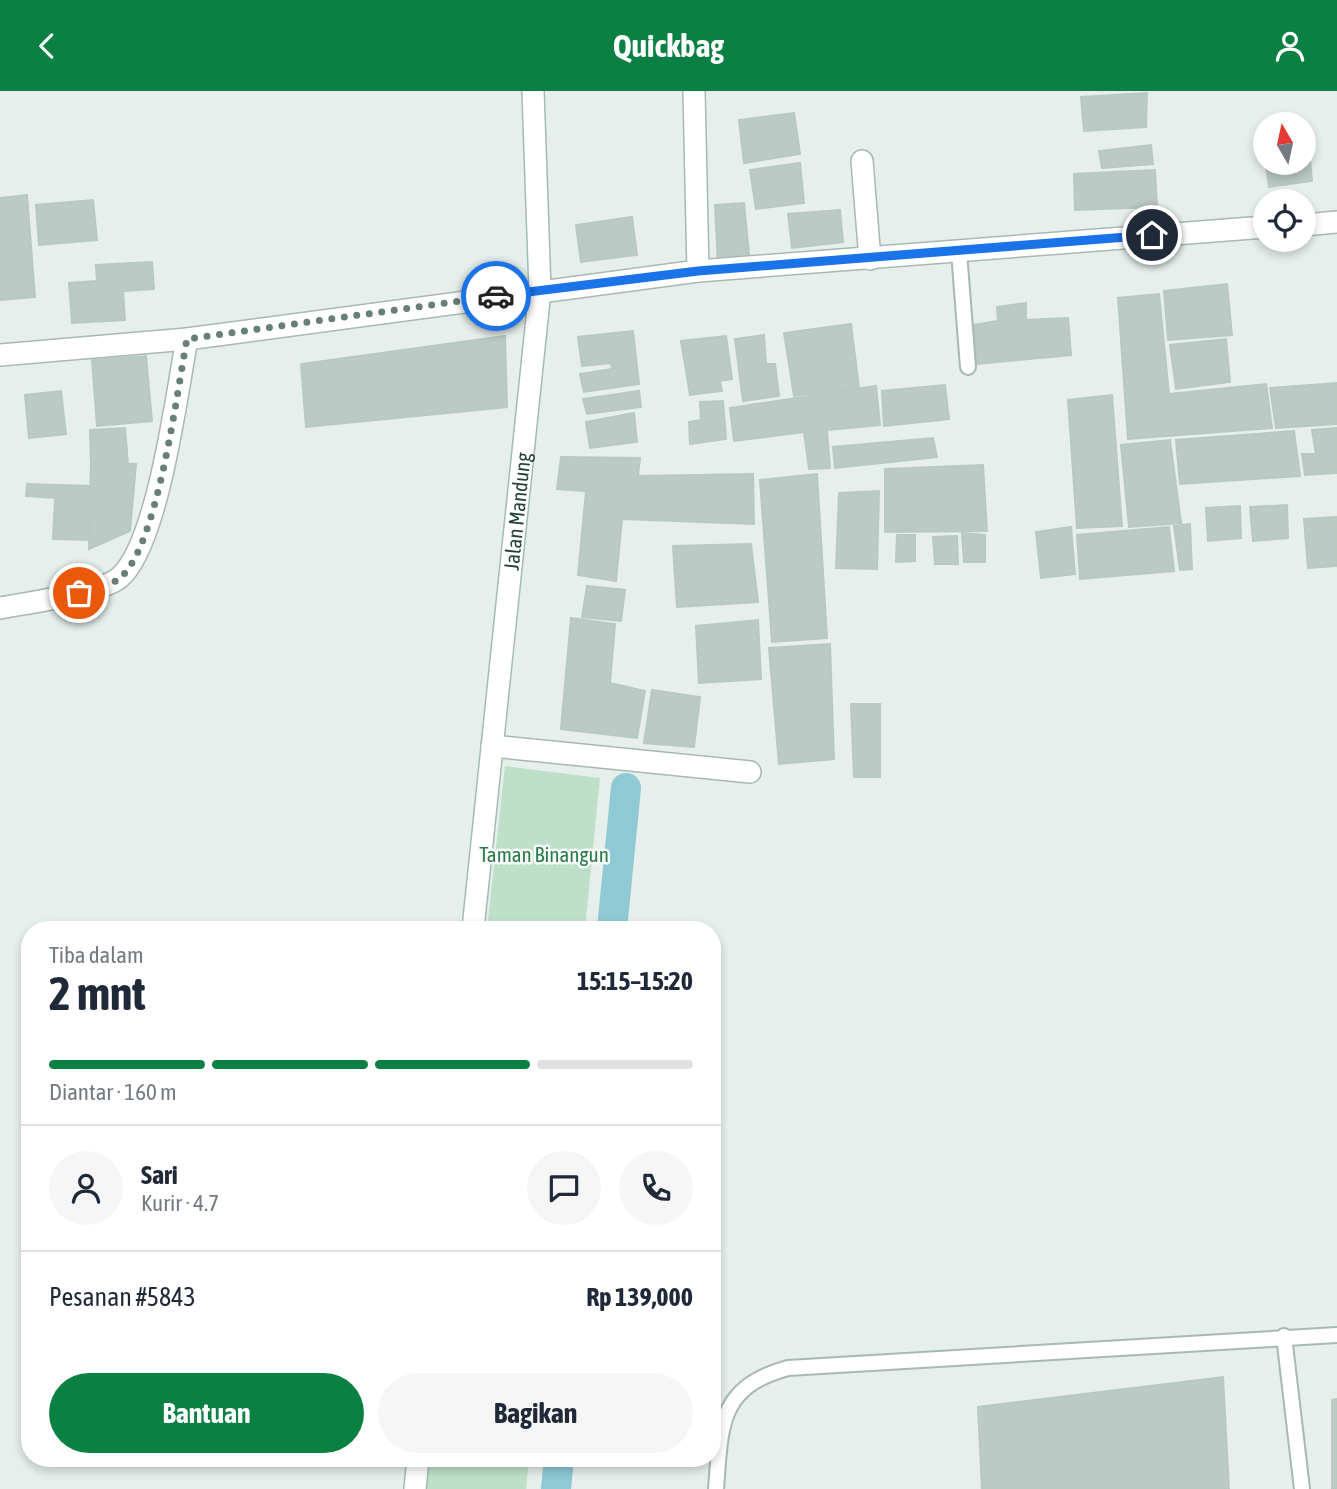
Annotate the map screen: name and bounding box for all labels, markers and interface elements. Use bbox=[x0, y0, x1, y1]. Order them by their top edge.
icon: back bbox=[28, 27, 66, 65]
text: Quickbag bbox=[613, 27, 724, 64]
icon: person bbox=[1271, 27, 1309, 65]
north arrow bbox=[1253, 112, 1316, 175]
map controls bbox=[1253, 112, 1316, 252]
button: locate bbox=[1253, 189, 1316, 252]
pin bbox=[1122, 205, 1182, 265]
icon: home bbox=[1133, 216, 1171, 254]
courier bbox=[461, 261, 531, 331]
icon: car bbox=[477, 277, 515, 315]
street label: Jalan Mandung bbox=[499, 451, 535, 571]
pin bbox=[49, 563, 109, 623]
icon: bag bbox=[60, 574, 98, 612]
park label: Taman Binangun bbox=[479, 842, 609, 866]
text: Tiba dalam bbox=[49, 942, 144, 968]
text: 15:15–15:20 bbox=[577, 966, 693, 996]
text: 2 mnt bbox=[49, 967, 146, 1020]
text: Diantar · 160 m bbox=[49, 1079, 177, 1105]
button: person bbox=[49, 1151, 123, 1225]
button: chat bbox=[527, 1151, 601, 1225]
button: phone bbox=[619, 1151, 693, 1225]
text: Sari bbox=[141, 1160, 178, 1190]
text: Kurir · 4.7 bbox=[141, 1190, 219, 1216]
text: Pesanan #5843 bbox=[49, 1282, 196, 1312]
text: Rp 139,000 bbox=[586, 1282, 693, 1312]
button: Bantuan bbox=[49, 1373, 364, 1453]
button: Bagikan bbox=[378, 1373, 693, 1453]

